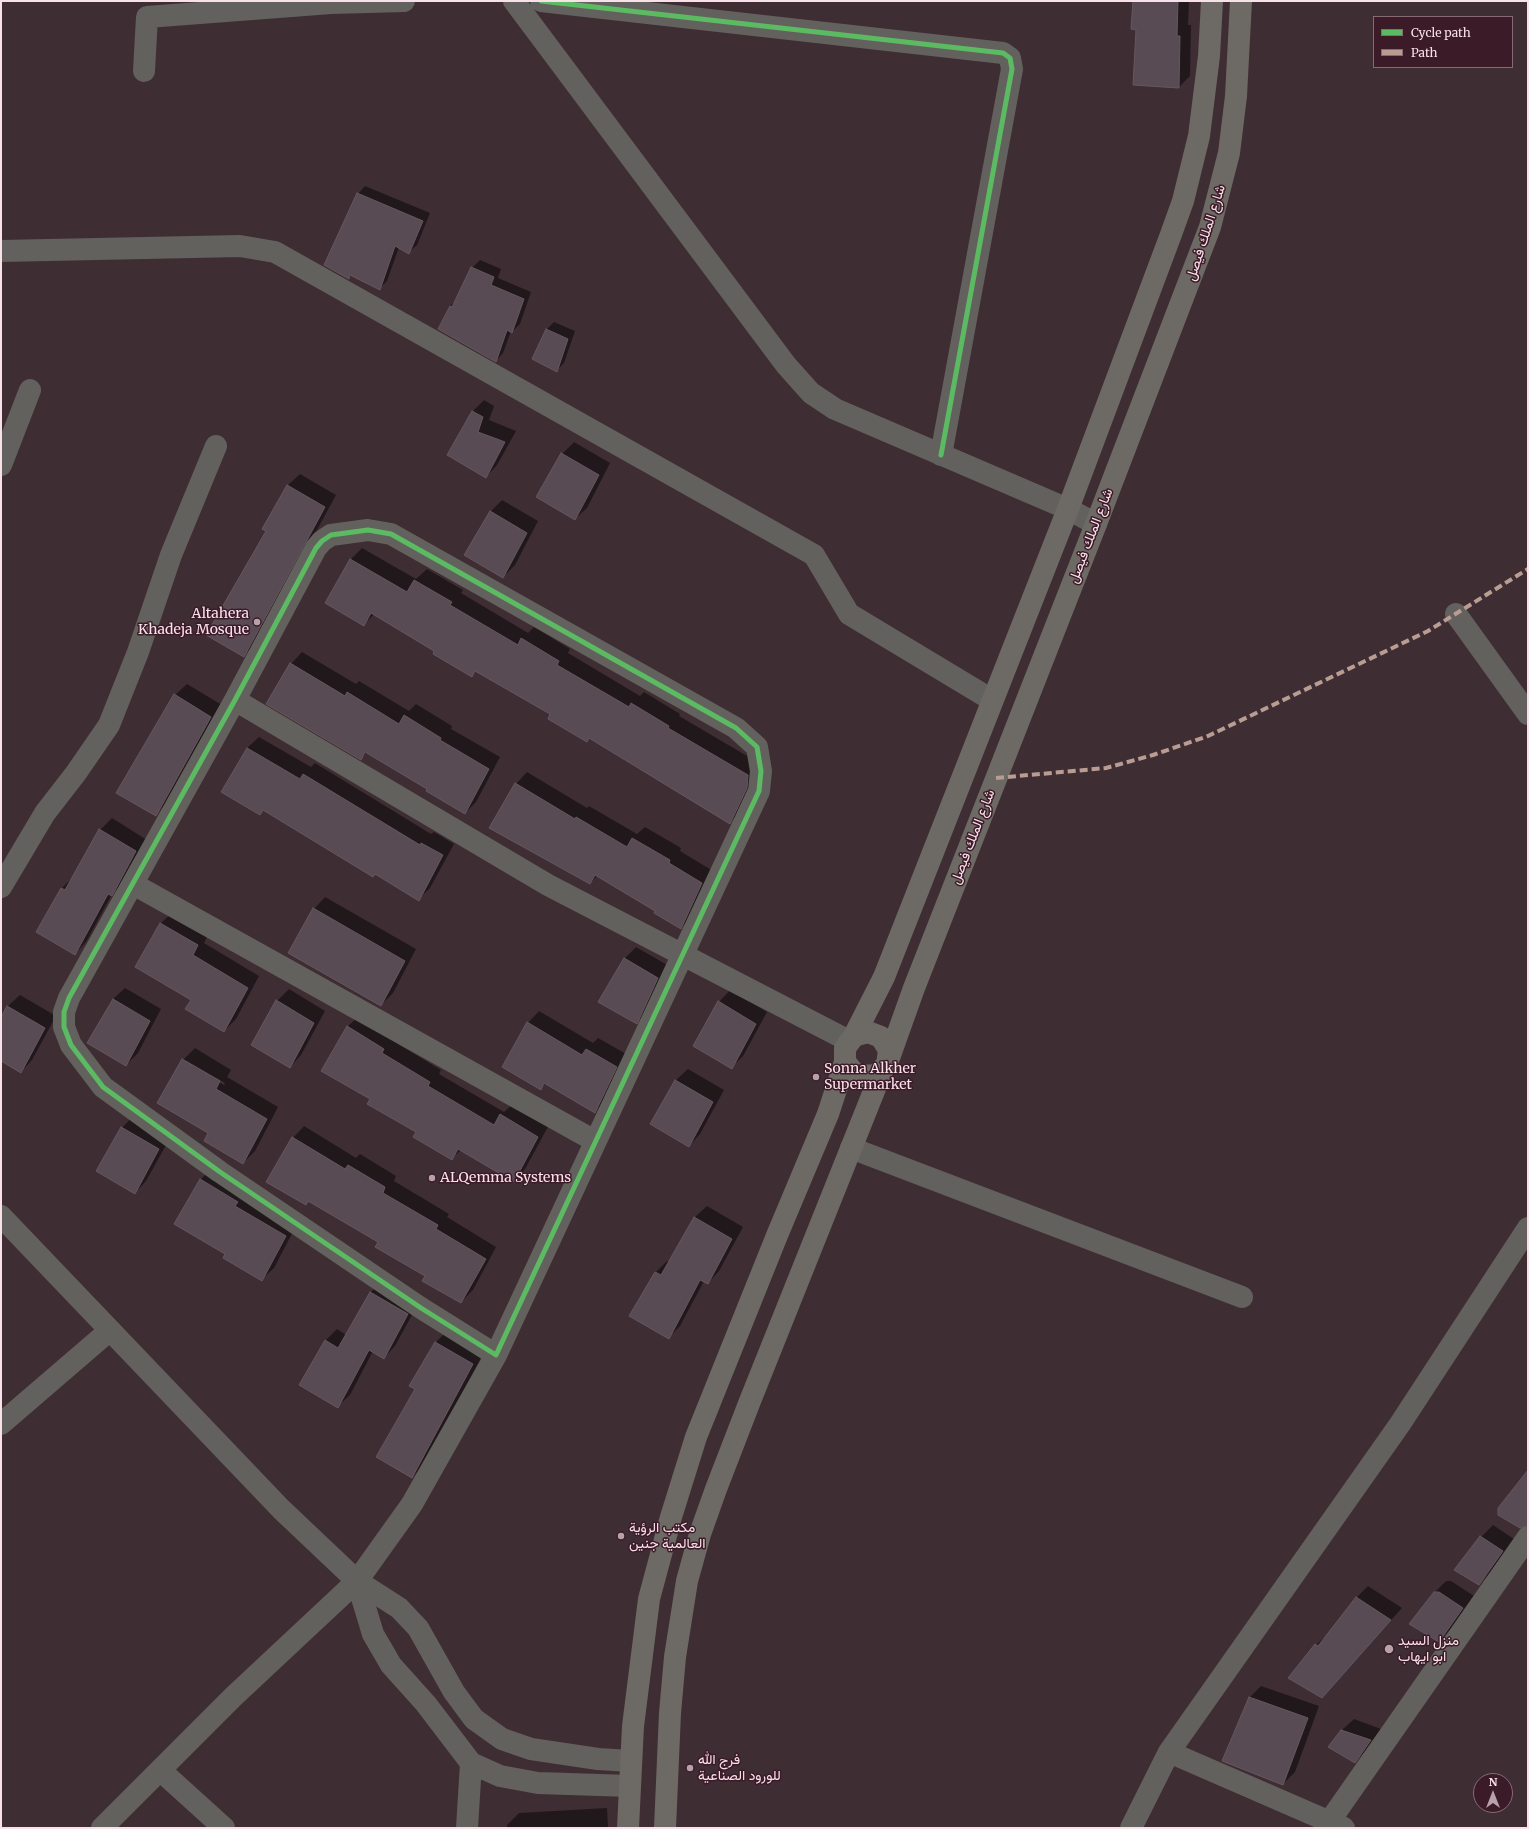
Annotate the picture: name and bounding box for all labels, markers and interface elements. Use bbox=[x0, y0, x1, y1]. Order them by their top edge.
legend bbox=[1373, 16, 1513, 68]
text: Cycle path bbox=[1411, 25, 1471, 40]
text: Path bbox=[1411, 45, 1437, 60]
street label: شارع الملك فيصل bbox=[1183, 183, 1229, 283]
street label: شارع الملك فيصل bbox=[1065, 486, 1117, 586]
place label: Altahera Khadeja Mosque bbox=[138, 606, 249, 638]
marker: Altahera Khadeja Mosque bbox=[252, 617, 262, 627]
street label: شارع الملك فيصل bbox=[947, 787, 999, 887]
place label: Sonna Alkher Supermarket bbox=[824, 1061, 916, 1094]
marker: Sonna Alkher Supermarket bbox=[811, 1072, 821, 1082]
place label: ALQemma Systems bbox=[440, 1170, 571, 1186]
marker: ALQemma Systems bbox=[427, 1173, 437, 1183]
place label: مكتب الرؤية العالمية جنين bbox=[629, 1520, 705, 1552]
marker: مكتب الرؤية العالمية جنين bbox=[616, 1531, 626, 1541]
place label: منزل السيد ابو ايهاب bbox=[1398, 1633, 1459, 1666]
marker: منزل السيد ابو ايهاب bbox=[1383, 1643, 1395, 1655]
place label: فرج الله للورود الصناعية bbox=[698, 1752, 781, 1784]
marker: فرج الله للورود الصناعية bbox=[685, 1763, 695, 1773]
north arrow bbox=[1473, 1773, 1513, 1813]
text: N bbox=[1489, 1775, 1497, 1789]

